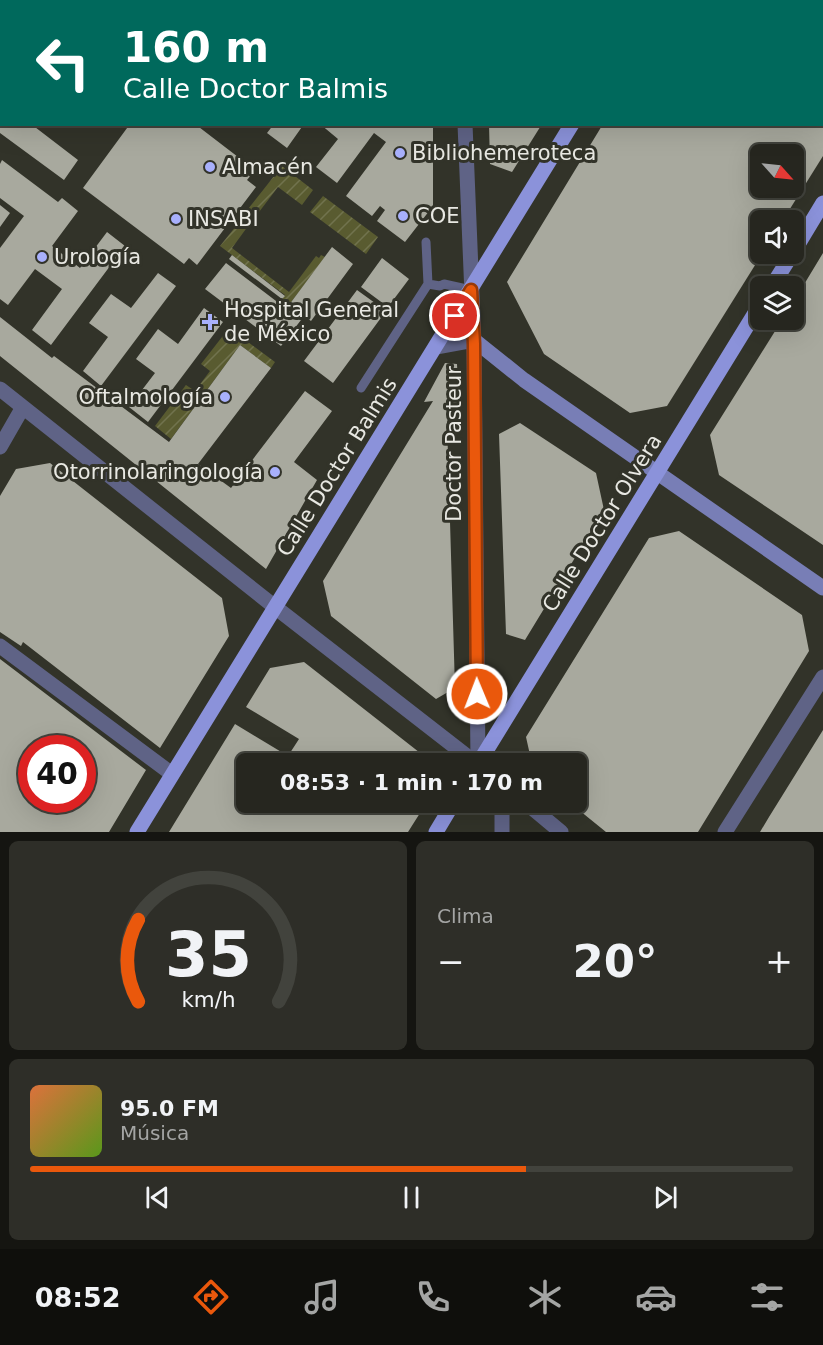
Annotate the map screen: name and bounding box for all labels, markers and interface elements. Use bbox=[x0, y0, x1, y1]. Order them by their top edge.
text: 160 m bbox=[123, 23, 269, 72]
icon: left bbox=[24, 24, 102, 102]
text: Calle Doctor Balmis bbox=[123, 73, 388, 104]
place label: Bibliohemeroteca bbox=[412, 141, 596, 165]
north arrow bbox=[750, 144, 804, 198]
map controls bbox=[750, 144, 804, 330]
marker: Bibliohemeroteca bbox=[393, 146, 407, 160]
place label: Almacén bbox=[222, 155, 313, 179]
marker: Almacén bbox=[203, 160, 217, 174]
place label: COE bbox=[415, 204, 459, 228]
place label: INSABI bbox=[188, 207, 259, 231]
marker: COE bbox=[396, 209, 410, 223]
button: sound bbox=[750, 210, 804, 264]
marker: INSABI bbox=[169, 212, 183, 226]
place label: Urología bbox=[54, 245, 141, 269]
marker: Urología bbox=[35, 250, 49, 264]
button: layers bbox=[750, 276, 804, 330]
pin bbox=[429, 290, 480, 341]
place label: Hospital General de México bbox=[224, 298, 399, 346]
icon: arrive bbox=[438, 299, 471, 332]
marker: Hospital General de México bbox=[201, 313, 219, 331]
street label: Doctor Pasteur bbox=[442, 366, 466, 522]
street label: Calle Doctor Balmis bbox=[272, 373, 402, 561]
place label: Oftalmología bbox=[78, 385, 213, 409]
marker: Oftalmología bbox=[218, 390, 232, 404]
street label: Calle Doctor Olvera bbox=[538, 430, 666, 616]
place label: Otorrinolaringología bbox=[53, 460, 263, 484]
marker: Otorrinolaringología bbox=[268, 465, 282, 479]
position arrow bbox=[445, 662, 509, 726]
speed limit sign: 40 bbox=[18, 735, 96, 813]
text: 08:53 · 1 min · 170 m bbox=[280, 770, 543, 795]
text: Clima bbox=[437, 904, 494, 928]
text: 35 bbox=[165, 918, 251, 991]
text: 20° bbox=[572, 935, 658, 988]
text: − bbox=[437, 942, 465, 981]
text: + bbox=[765, 942, 793, 981]
text: km/h bbox=[181, 988, 235, 1013]
text: 95.0 FM bbox=[120, 1096, 219, 1121]
text: Música bbox=[120, 1121, 189, 1145]
icon: previous bbox=[141, 1181, 174, 1214]
icon: pause bbox=[395, 1181, 428, 1214]
icon: next bbox=[649, 1181, 682, 1214]
icon: directions bbox=[190, 1276, 232, 1318]
icon: music bbox=[301, 1276, 343, 1318]
icon: phone bbox=[412, 1276, 454, 1318]
icon: climate bbox=[524, 1276, 566, 1318]
icon: car bbox=[635, 1276, 677, 1318]
icon: filters bbox=[746, 1276, 788, 1318]
text: 08:52 bbox=[35, 1282, 121, 1313]

